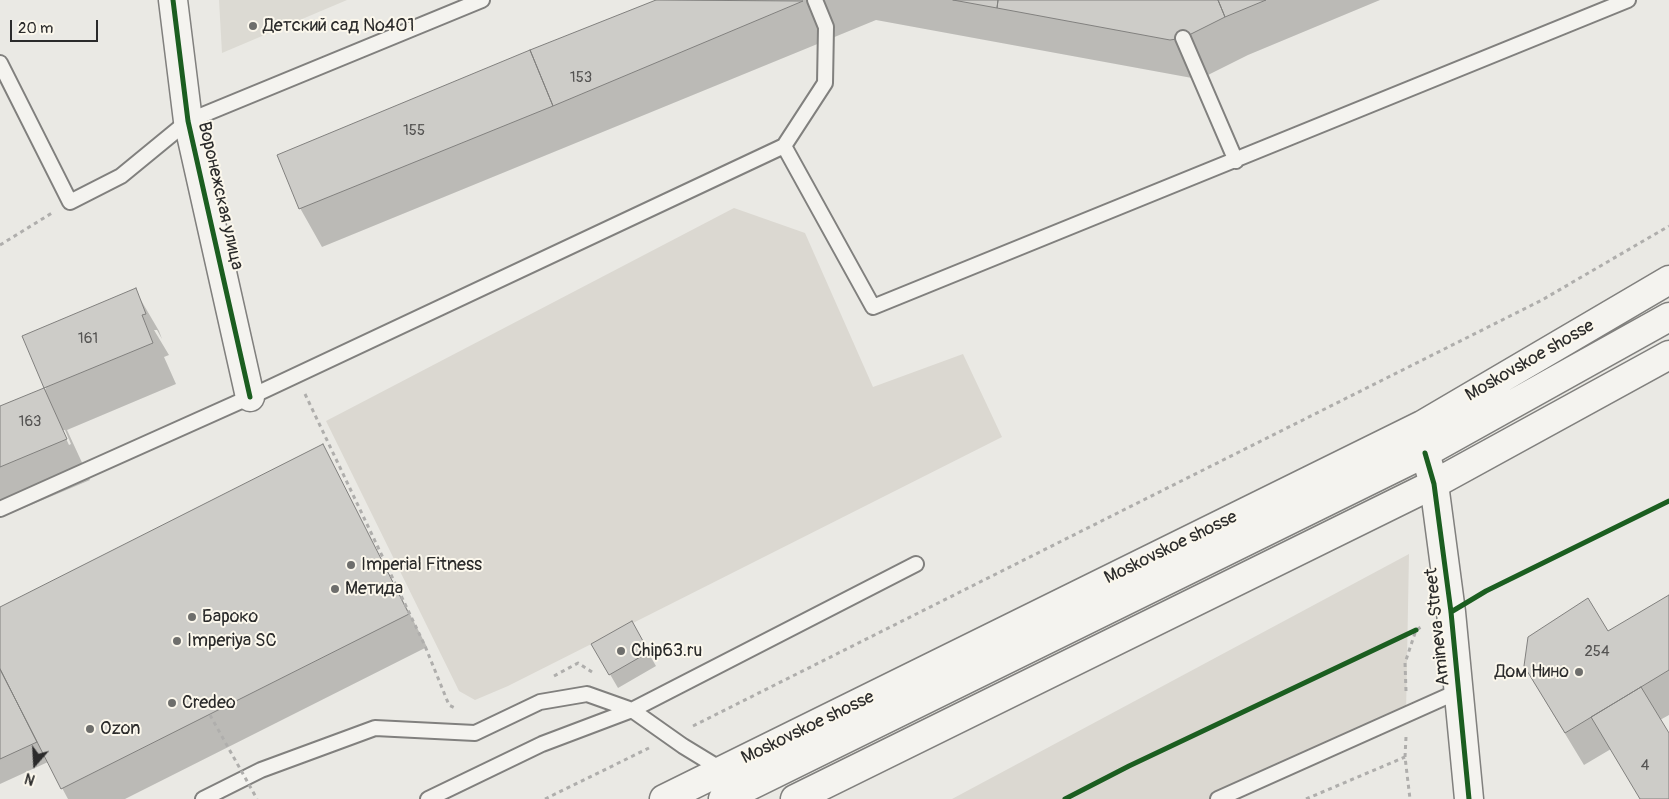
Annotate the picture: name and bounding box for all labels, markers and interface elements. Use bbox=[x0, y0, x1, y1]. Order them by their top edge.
scale bar bbox=[12, 10, 100, 42]
place label: Детский сад №401 bbox=[263, 15, 415, 37]
text: 20 m bbox=[18, 19, 53, 38]
marker: Детский сад №401 bbox=[247, 20, 259, 32]
house number: 153 bbox=[570, 69, 592, 87]
street label: Воронежская улица bbox=[192, 120, 248, 272]
house number: 155 bbox=[403, 122, 425, 140]
street label: Moskovskoe shosse bbox=[1462, 315, 1598, 407]
house number: 161 bbox=[78, 330, 98, 348]
house number: 163 bbox=[19, 413, 41, 431]
street label: Moskovskoe shosse bbox=[1101, 506, 1241, 590]
place label: Imperial Fitness bbox=[361, 554, 482, 576]
marker: Imperial Fitness bbox=[345, 559, 357, 571]
street label: Amineva Street bbox=[1421, 567, 1455, 687]
place label: Метида bbox=[345, 578, 403, 600]
marker: Метида bbox=[329, 583, 341, 595]
place label: Бароко bbox=[202, 606, 258, 628]
marker: Бароко bbox=[186, 611, 198, 623]
place label: Imperiya SC bbox=[187, 630, 277, 652]
marker: Imperiya SC bbox=[171, 635, 183, 647]
place label: Chip63.ru bbox=[631, 640, 702, 662]
house number: 254 bbox=[1584, 643, 1610, 661]
marker: Chip63.ru bbox=[615, 645, 627, 657]
place label: Дом Нино bbox=[1495, 661, 1569, 683]
marker: Дом Нино bbox=[1573, 666, 1585, 678]
street label: Moskovskoe shosse bbox=[738, 686, 878, 770]
place label: Credeo bbox=[182, 692, 236, 714]
marker: Credeo bbox=[166, 697, 178, 709]
place label: Ozon bbox=[100, 718, 140, 740]
marker: Ozon bbox=[84, 723, 96, 735]
north arrow bbox=[10, 739, 60, 789]
house number: 4 bbox=[1641, 757, 1649, 775]
text: N bbox=[23, 769, 37, 788]

